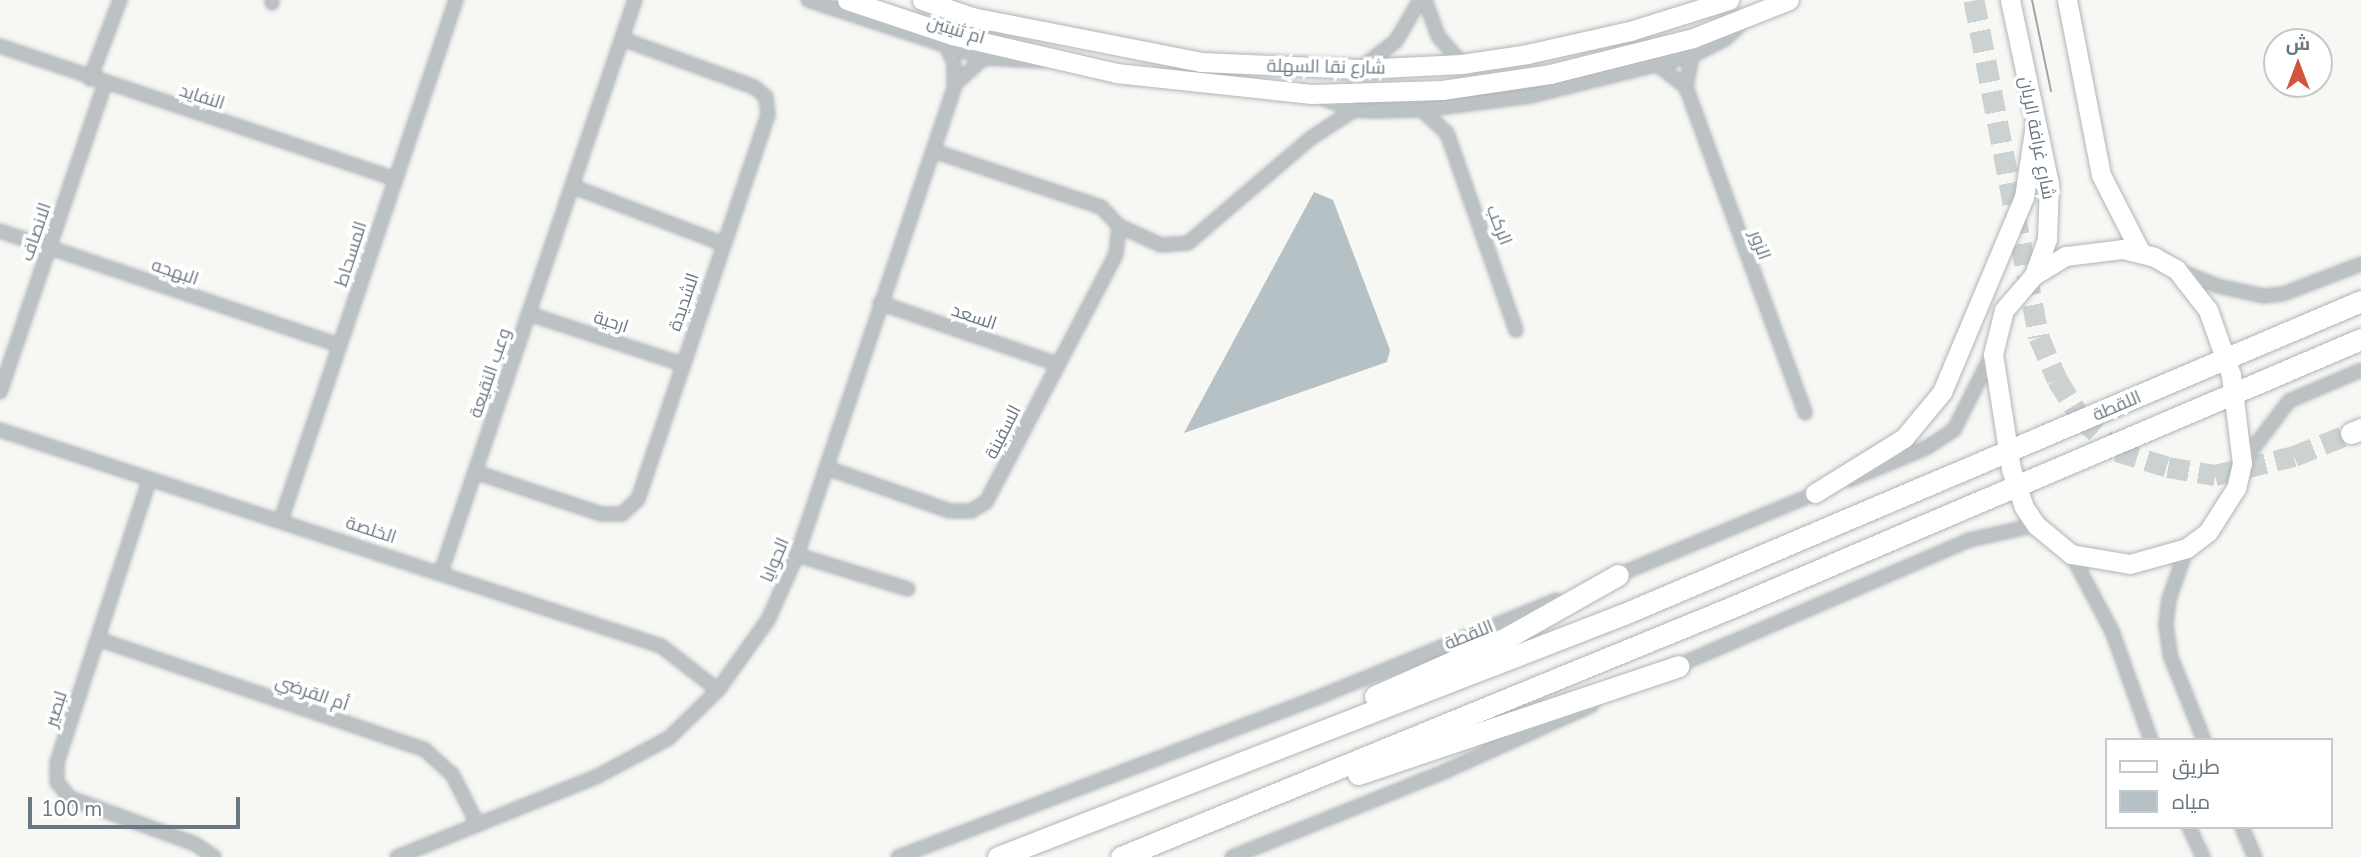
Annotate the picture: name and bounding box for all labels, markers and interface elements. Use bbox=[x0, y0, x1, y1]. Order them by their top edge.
street label: ام ثنيتين bbox=[924, 11, 988, 49]
north arrow bbox=[2263, 28, 2333, 98]
text: ش bbox=[2286, 31, 2310, 57]
street label: شارع نقا السهلة bbox=[1266, 55, 1386, 79]
street label: شارع غرافة الريان bbox=[2014, 75, 2060, 201]
street label: النفايد bbox=[177, 80, 227, 114]
street label: الانصاف bbox=[16, 200, 56, 264]
street label: الركب bbox=[1482, 202, 1516, 248]
street label: المسحاط bbox=[330, 219, 372, 289]
street label: الزور bbox=[1745, 227, 1775, 263]
street label: البهجه bbox=[149, 254, 201, 290]
street label: الشديدة bbox=[664, 270, 704, 334]
street label: السعد bbox=[949, 299, 999, 335]
street label: ارحية bbox=[591, 306, 631, 338]
street label: وعب النقيعة bbox=[465, 325, 515, 421]
street label: اللقطة bbox=[2089, 386, 2145, 426]
street label: السفينة bbox=[980, 401, 1026, 463]
street label: الخلصة bbox=[343, 512, 399, 548]
street label: الحوايا bbox=[756, 535, 794, 585]
street label: اللقطة bbox=[1441, 615, 1497, 655]
street label: أم القرضي bbox=[273, 670, 351, 716]
street label: لبصير bbox=[40, 688, 72, 730]
legend bbox=[2106, 738, 2333, 829]
text: طريق bbox=[2172, 753, 2220, 781]
scale bar bbox=[32, 784, 243, 828]
text: مياه bbox=[2172, 788, 2210, 816]
text: 100 m bbox=[41, 795, 102, 823]

